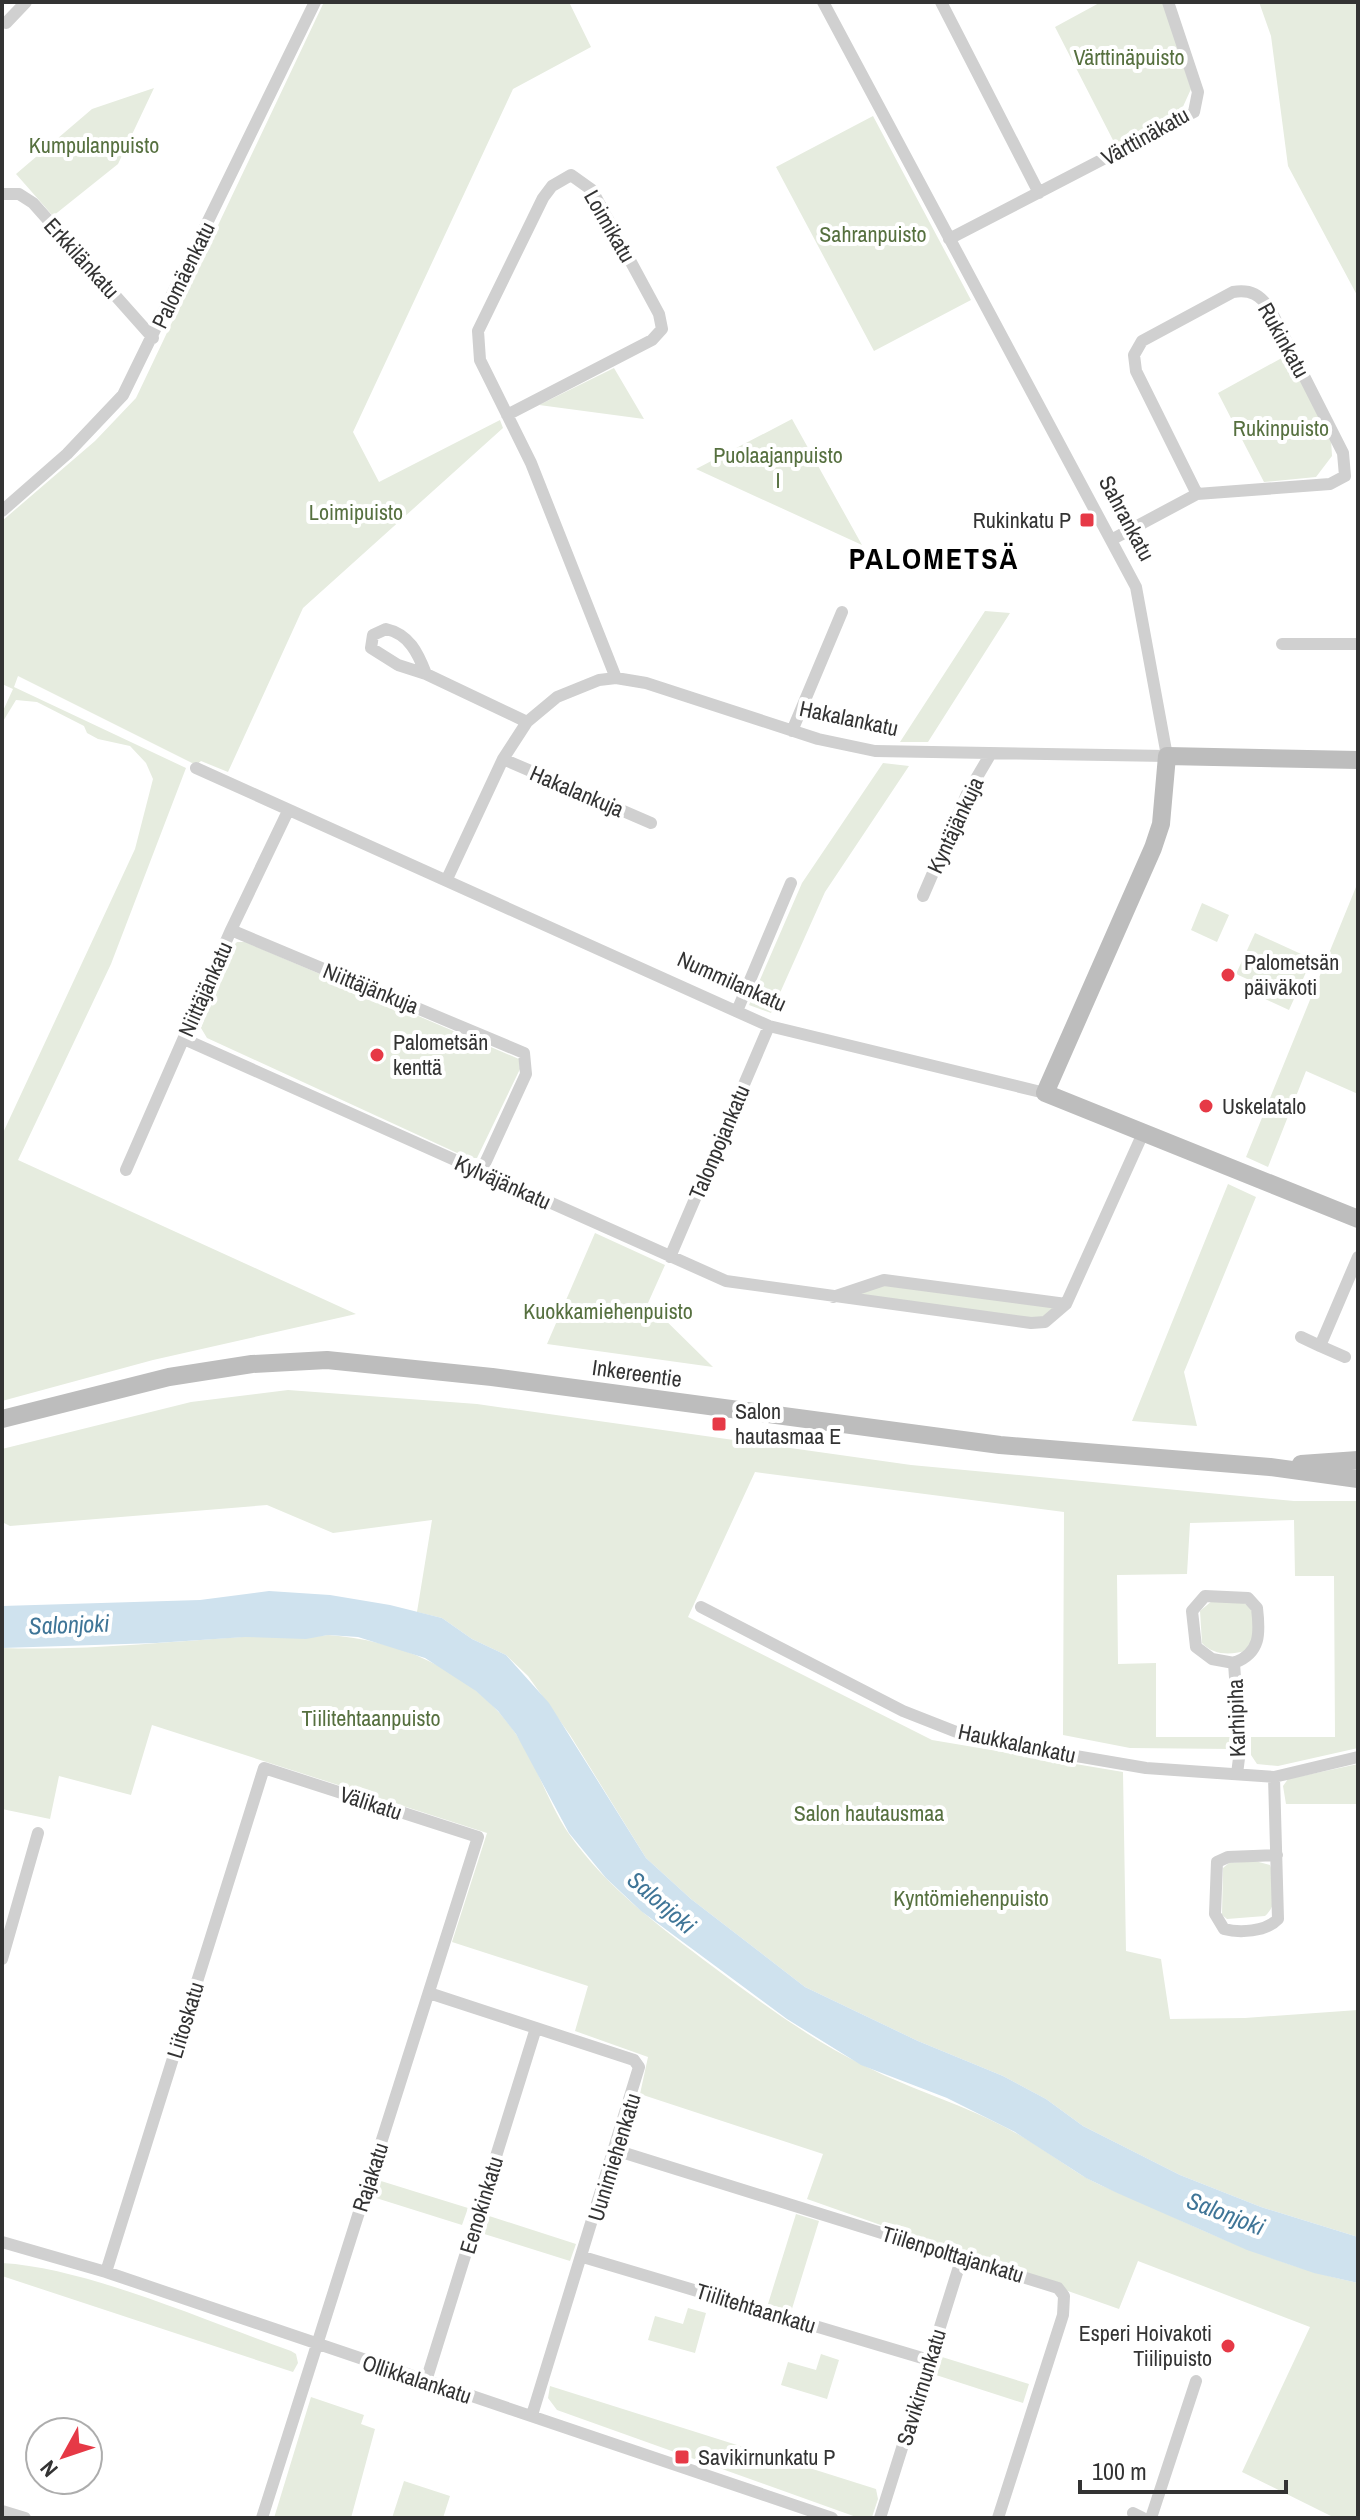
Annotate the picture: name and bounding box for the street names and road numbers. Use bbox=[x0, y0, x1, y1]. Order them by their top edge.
street label: Värttinäkatu bbox=[1096, 100, 1194, 172]
street label: Loimikatu bbox=[577, 184, 643, 268]
street label: Erkkilänkatu bbox=[38, 211, 126, 305]
street label: Palomäenkatu bbox=[144, 217, 222, 333]
street label: Rukinkatu bbox=[1251, 297, 1317, 383]
street label: Sahrankatu bbox=[1092, 470, 1162, 566]
street label: Hakalankatu bbox=[797, 693, 901, 743]
street label: Hakalankuja bbox=[525, 758, 629, 824]
street label: Kyntäjänkuja bbox=[920, 772, 990, 878]
street label: Niittäjänkatu bbox=[171, 937, 239, 1041]
street label: Nummilankatu bbox=[673, 944, 791, 1018]
street label: Niittäjänkuja bbox=[319, 955, 423, 1021]
street label: Talonpojankatu bbox=[681, 1080, 757, 1204]
street label: Kylväjänkatu bbox=[450, 1147, 556, 1217]
street label: Inkereentie bbox=[590, 1352, 684, 1394]
street label: Karhipiha bbox=[1220, 1678, 1252, 1758]
street label: Haukkalankatu bbox=[956, 1716, 1078, 1770]
street label: Välikatu bbox=[336, 1779, 406, 1827]
street label: Liitoskatu bbox=[159, 1978, 211, 2062]
street label: Uunimiehenkatu bbox=[580, 2089, 648, 2225]
street label: Rajakatu bbox=[345, 2139, 395, 2215]
street label: Eenokinkatu bbox=[452, 2153, 510, 2257]
street label: Tiilenpolttajankatu bbox=[878, 2218, 1028, 2290]
street label: Tiilitehtaankatu bbox=[692, 2276, 820, 2340]
street label: Savikirnunkatu bbox=[889, 2325, 953, 2449]
street label: Ollikkalankatu bbox=[358, 2347, 476, 2411]

